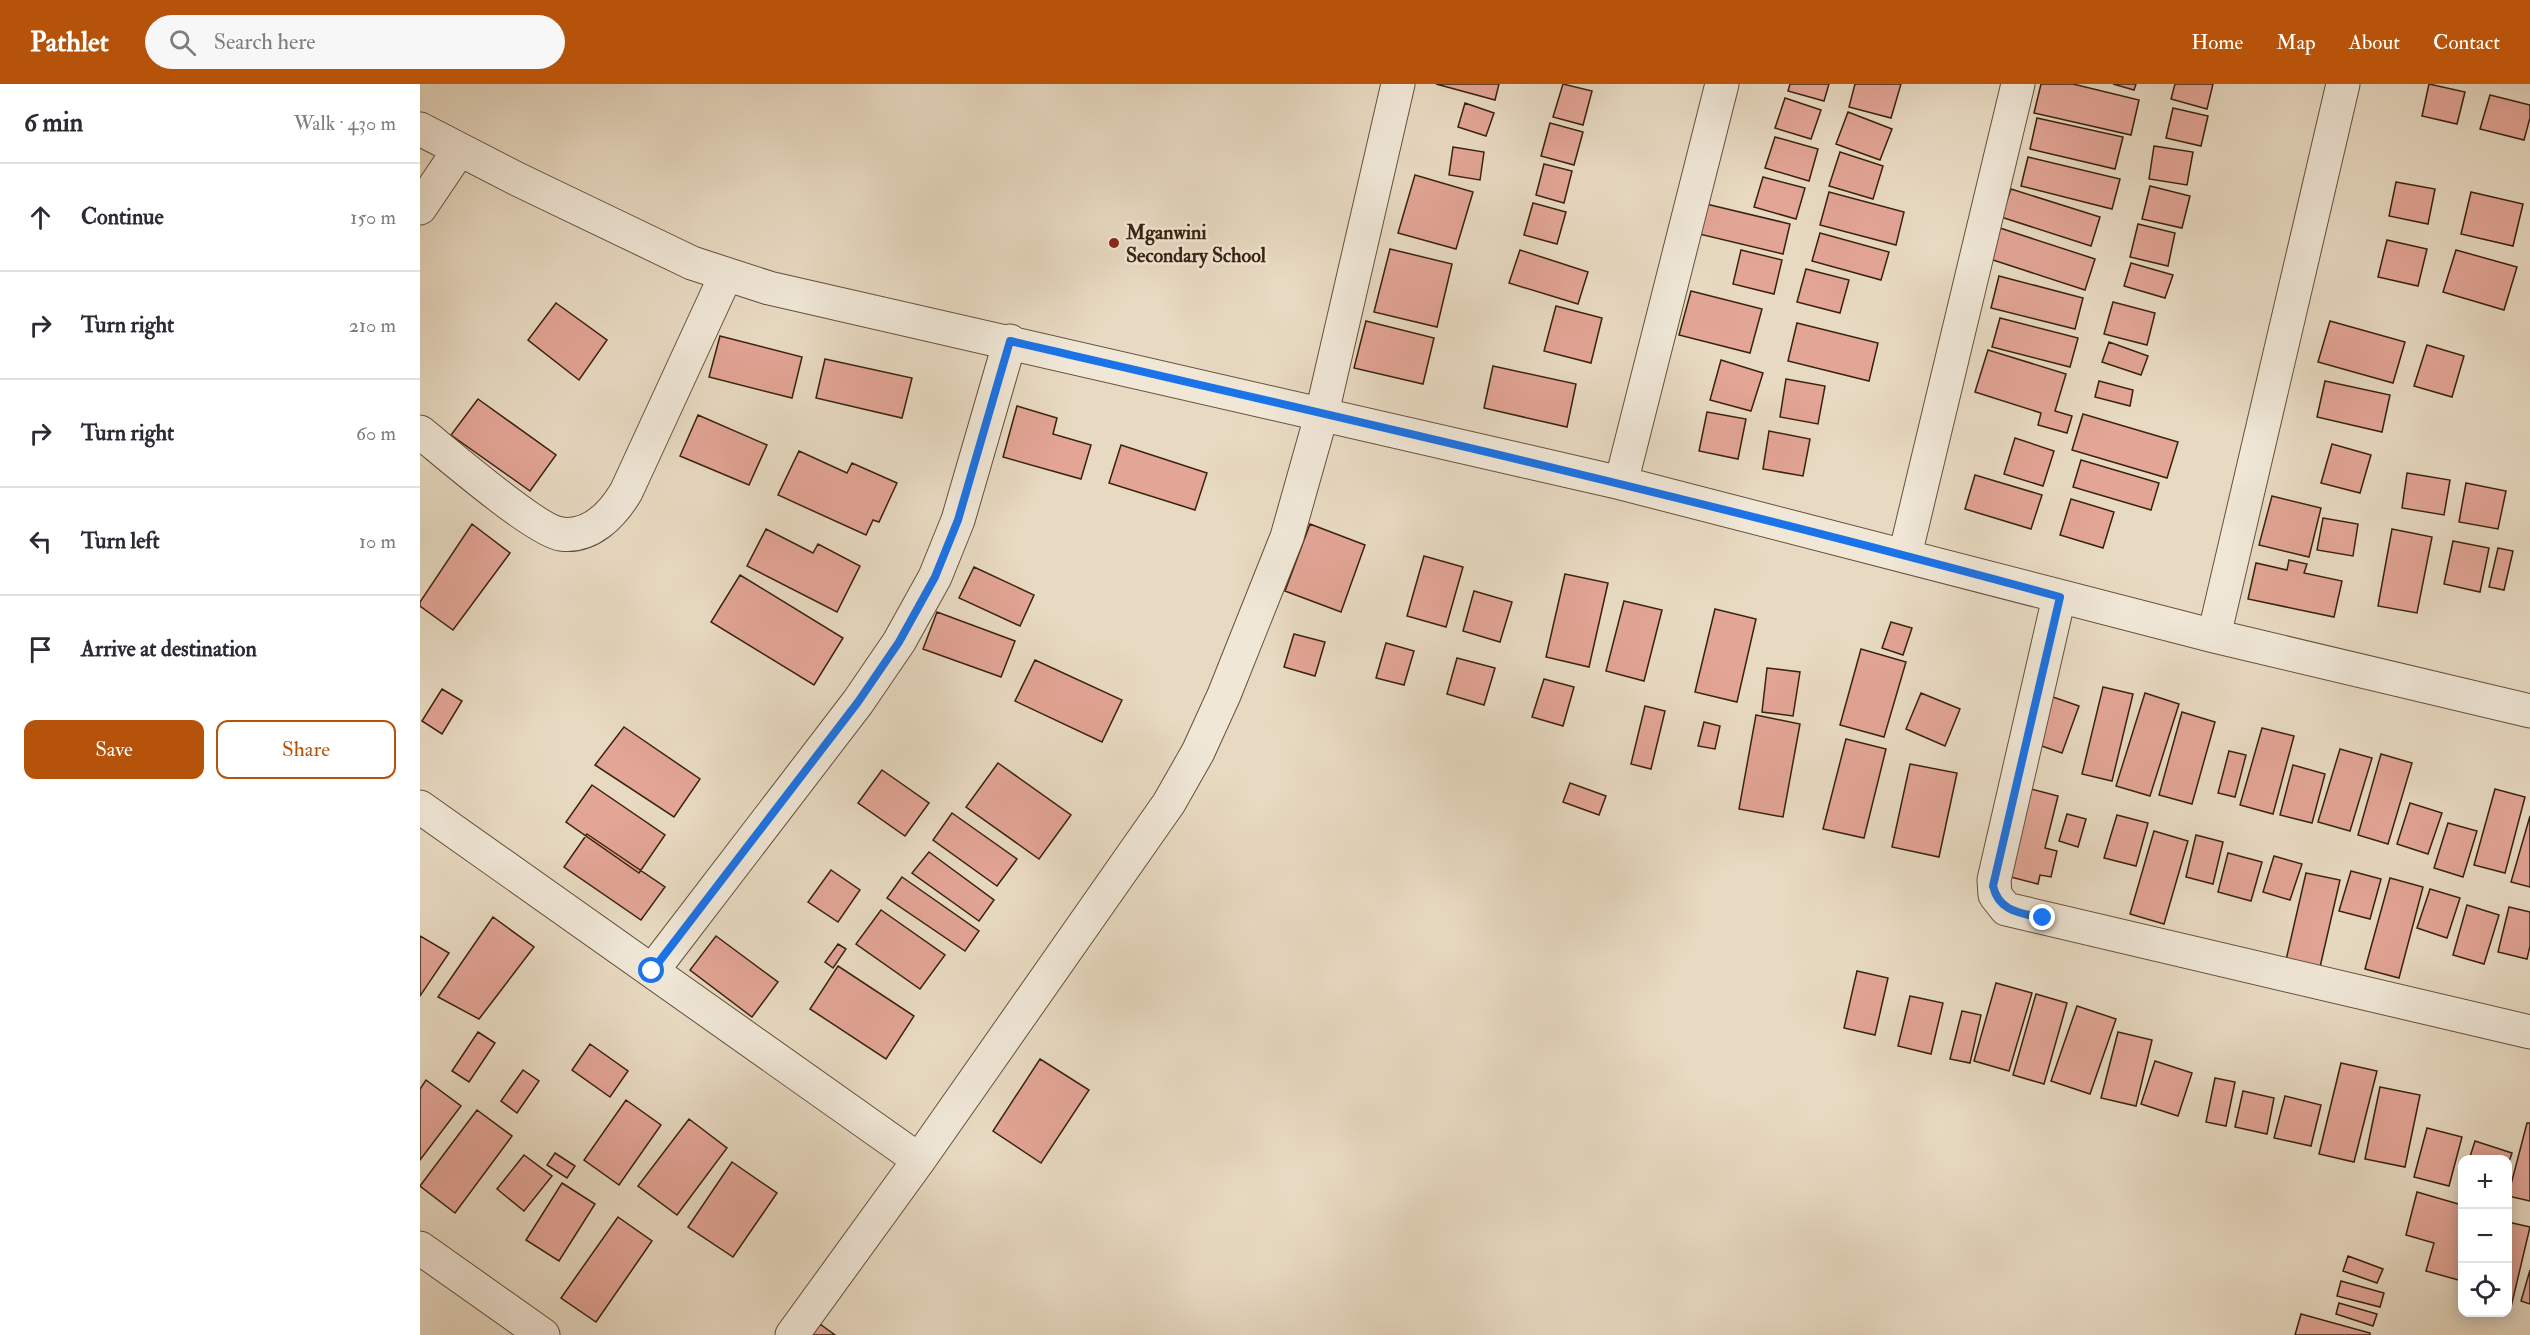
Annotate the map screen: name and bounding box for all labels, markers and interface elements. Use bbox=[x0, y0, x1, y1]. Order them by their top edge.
search box bbox=[145, 15, 565, 69]
text: Pathlet bbox=[30, 25, 109, 60]
icon: search bbox=[166, 26, 199, 59]
text: Search here bbox=[214, 28, 316, 56]
text: Home bbox=[2191, 29, 2243, 56]
text: Map bbox=[2276, 29, 2316, 56]
text: About bbox=[2349, 29, 2400, 56]
text: Contact bbox=[2433, 29, 2500, 56]
text: 6 min bbox=[24, 107, 83, 139]
text: Walk · 430 m bbox=[294, 111, 396, 136]
icon: ahead bbox=[24, 201, 57, 234]
text: Continue bbox=[81, 203, 164, 231]
text: 150 m bbox=[350, 205, 396, 230]
place label: Mganwini Secondary School bbox=[1125, 220, 1267, 269]
marker: Mganwini Secondary School bbox=[1107, 236, 1121, 250]
icon: right bbox=[24, 309, 57, 342]
text: Turn right bbox=[81, 311, 174, 339]
text: 210 m bbox=[349, 313, 396, 338]
icon: right bbox=[24, 417, 57, 450]
text: Turn right bbox=[81, 419, 174, 447]
text: 60 m bbox=[356, 421, 396, 446]
icon: left bbox=[24, 525, 57, 558]
text: Turn left bbox=[81, 527, 160, 555]
text: 10 m bbox=[359, 529, 396, 554]
icon: arrive bbox=[24, 633, 57, 666]
text: Arrive at destination bbox=[81, 635, 257, 663]
button: Save bbox=[24, 720, 204, 779]
button: Share bbox=[216, 720, 396, 779]
route end bbox=[2029, 904, 2055, 930]
route start bbox=[638, 957, 664, 983]
map controls bbox=[2458, 1155, 2512, 1317]
button: + bbox=[2458, 1155, 2512, 1209]
button: − bbox=[2458, 1209, 2512, 1263]
button: locate bbox=[2458, 1263, 2512, 1317]

